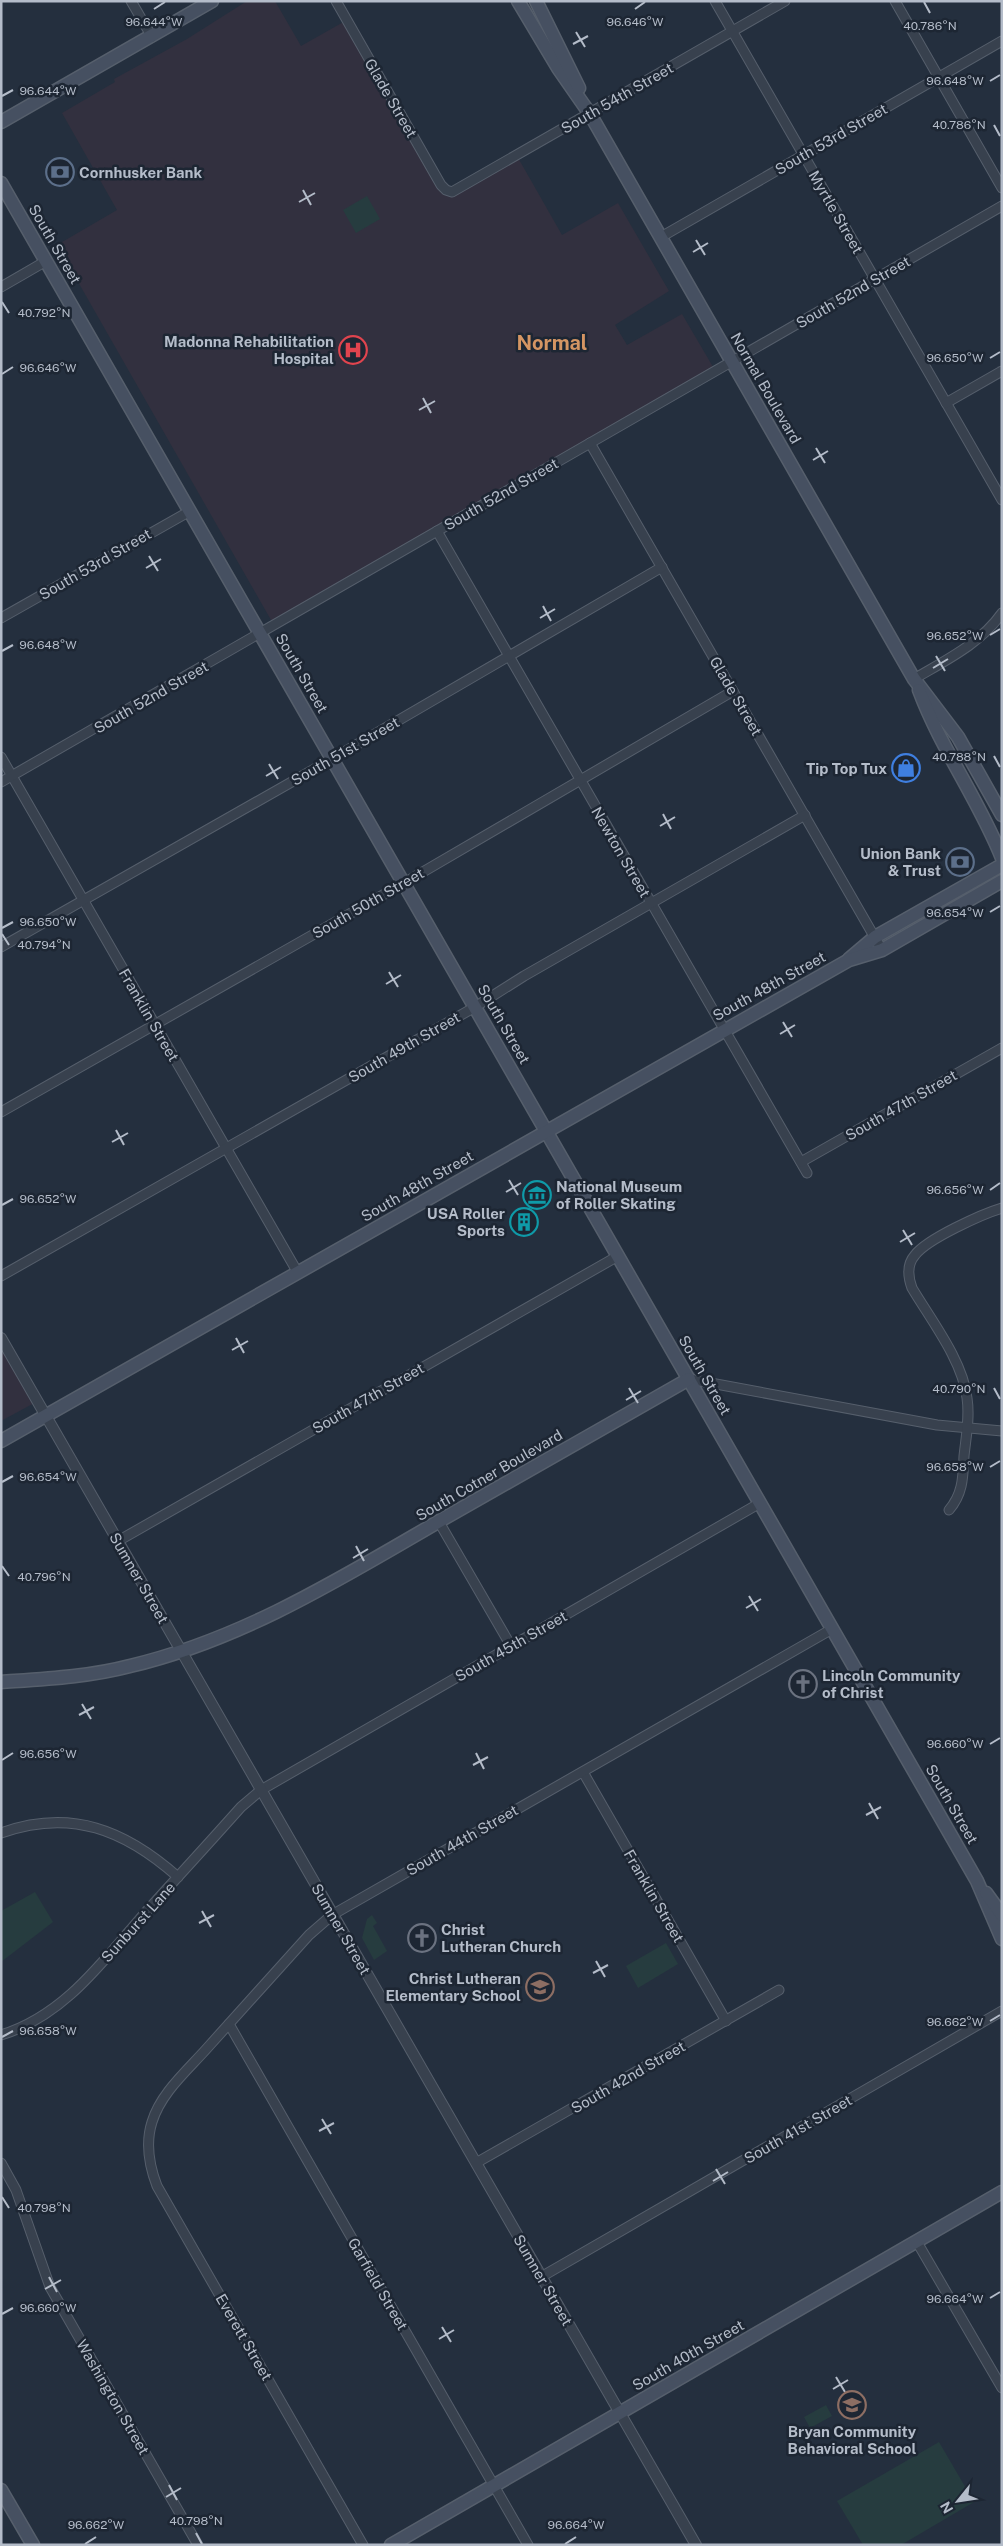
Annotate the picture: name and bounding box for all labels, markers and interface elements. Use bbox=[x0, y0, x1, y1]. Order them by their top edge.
text: 96.644°W bbox=[125, 15, 183, 29]
text: 96.646°W bbox=[606, 15, 664, 29]
text: 40.786°N bbox=[903, 19, 957, 33]
street label: Glade Street bbox=[361, 55, 421, 141]
street label: South 54th Street bbox=[558, 59, 676, 137]
text: 96.648°W bbox=[926, 74, 984, 88]
text: 96.644°W bbox=[19, 84, 77, 98]
street label: South 53rd Street bbox=[772, 100, 890, 178]
text: 40.786°N bbox=[932, 118, 986, 132]
bank icon: Cornhusker Bank bbox=[45, 157, 75, 187]
place label: Cornhusker Bank bbox=[79, 164, 202, 181]
street label: Myrtle Street bbox=[805, 168, 867, 257]
street label: South Street bbox=[25, 201, 85, 287]
street label: South 52nd Street bbox=[793, 252, 913, 332]
text: 40.792°N bbox=[17, 306, 71, 320]
street label: Normal Boulevard bbox=[727, 330, 805, 446]
district label: Normal bbox=[517, 331, 587, 355]
place label: Madonna Rehabilitation Hospital bbox=[164, 333, 334, 367]
hospital icon: Madonna Rehabilitation Hospital bbox=[338, 335, 368, 365]
text: 96.650°W bbox=[926, 351, 984, 365]
text: 96.646°W bbox=[19, 361, 77, 375]
street label: South 52nd Street bbox=[441, 454, 561, 534]
street label: South 53rd Street bbox=[36, 525, 154, 603]
text: 96.652°W bbox=[927, 629, 984, 643]
street label: South Street bbox=[272, 630, 332, 716]
text: 96.648°W bbox=[19, 638, 77, 652]
street label: Glade Street bbox=[706, 653, 766, 739]
street label: South 52nd Street bbox=[91, 657, 211, 737]
street label: South 51st Street bbox=[288, 713, 402, 789]
text: 40.788°N bbox=[932, 750, 986, 764]
shop icon: Tip Top Tux bbox=[891, 753, 921, 783]
place label: Tip Top Tux bbox=[806, 760, 887, 777]
street label: Newton Street bbox=[588, 804, 654, 900]
place label: Union Bank & Trust bbox=[860, 845, 941, 879]
bank icon: Union Bank & Trust bbox=[945, 847, 975, 877]
street label: South 50th Street bbox=[309, 864, 427, 942]
text: 96.654°W bbox=[926, 906, 984, 920]
text: 96.650°W bbox=[19, 915, 77, 929]
text: 40.794°N bbox=[17, 938, 71, 952]
street label: South 48th Street bbox=[710, 948, 829, 1024]
street label: Franklin Street bbox=[116, 966, 183, 1065]
street label: South Street bbox=[474, 981, 534, 1067]
street label: South 49th Street bbox=[345, 1008, 463, 1086]
street label: South 47th Street bbox=[842, 1066, 960, 1144]
street label: South 48th Street bbox=[358, 1147, 476, 1225]
place label: National Museum of Roller Skating bbox=[556, 1178, 682, 1212]
museum icon: National Museum of Roller Skating bbox=[522, 1180, 552, 1210]
text: 96.656°W bbox=[926, 1183, 984, 1197]
text: 96.652°W bbox=[20, 1192, 77, 1206]
place label: USA Roller Sports bbox=[427, 1205, 505, 1239]
building icon: USA Roller Sports bbox=[509, 1207, 539, 1237]
street label: South Street bbox=[675, 1332, 735, 1418]
street label: South 47th Street bbox=[309, 1359, 427, 1437]
text: 40.790°N bbox=[932, 1382, 986, 1396]
street label: South Cotner Boulevard bbox=[413, 1426, 565, 1524]
text: 96.658°W bbox=[926, 1460, 984, 1474]
text: 96.654°W bbox=[19, 1470, 77, 1484]
street label: Sumner Street bbox=[106, 1529, 172, 1627]
text: 40.796°N bbox=[17, 1570, 71, 1584]
street label: South 45th Street bbox=[452, 1607, 570, 1685]
place label: Lincoln Community of Christ bbox=[822, 1667, 961, 1701]
church icon: Lincoln Community of Christ bbox=[788, 1669, 818, 1699]
text: 96.660°W bbox=[927, 1737, 984, 1751]
text: 96.656°W bbox=[19, 1747, 77, 1761]
street label: South Street bbox=[922, 1761, 982, 1847]
street label: South 44th Street bbox=[403, 1801, 521, 1879]
street label: Franklin Street bbox=[621, 1847, 688, 1946]
street label: Sunburst Lane bbox=[98, 1878, 178, 1966]
street label: Sumner Street bbox=[308, 1880, 374, 1978]
place label: Christ Lutheran Church bbox=[441, 1921, 561, 1955]
church icon: Christ Lutheran Church bbox=[407, 1923, 437, 1953]
place label: Christ Lutheran Elementary School bbox=[385, 1970, 521, 2004]
school or university icon: Christ Lutheran Elementary School bbox=[525, 1972, 555, 2002]
text: 96.662°W bbox=[927, 2015, 984, 2029]
text: 96.658°W bbox=[19, 2024, 77, 2038]
street label: South 42nd Street bbox=[568, 2037, 688, 2117]
street label: South 41st Street bbox=[741, 2091, 855, 2167]
text: 40.798°N bbox=[17, 2201, 71, 2215]
street label: Sumner Street bbox=[510, 2231, 576, 2329]
street label: Garfield Street bbox=[345, 2235, 411, 2333]
street label: Everett Street bbox=[212, 2291, 276, 2384]
text: 96.664°W bbox=[927, 2292, 984, 2306]
text: 96.660°W bbox=[20, 2301, 77, 2315]
street label: South 40th Street bbox=[629, 2316, 747, 2394]
street label: Washington Street bbox=[73, 2336, 153, 2458]
school or university icon: Bryan Community Behavioral School bbox=[837, 2390, 867, 2420]
place label: Bryan Community Behavioral School bbox=[788, 2423, 917, 2457]
north arrow bbox=[933, 2476, 983, 2526]
text: N bbox=[937, 2499, 956, 2516]
text: 40.798°N bbox=[169, 2514, 223, 2528]
text: 96.662°W bbox=[68, 2518, 125, 2532]
text: 96.664°W bbox=[548, 2518, 605, 2532]

